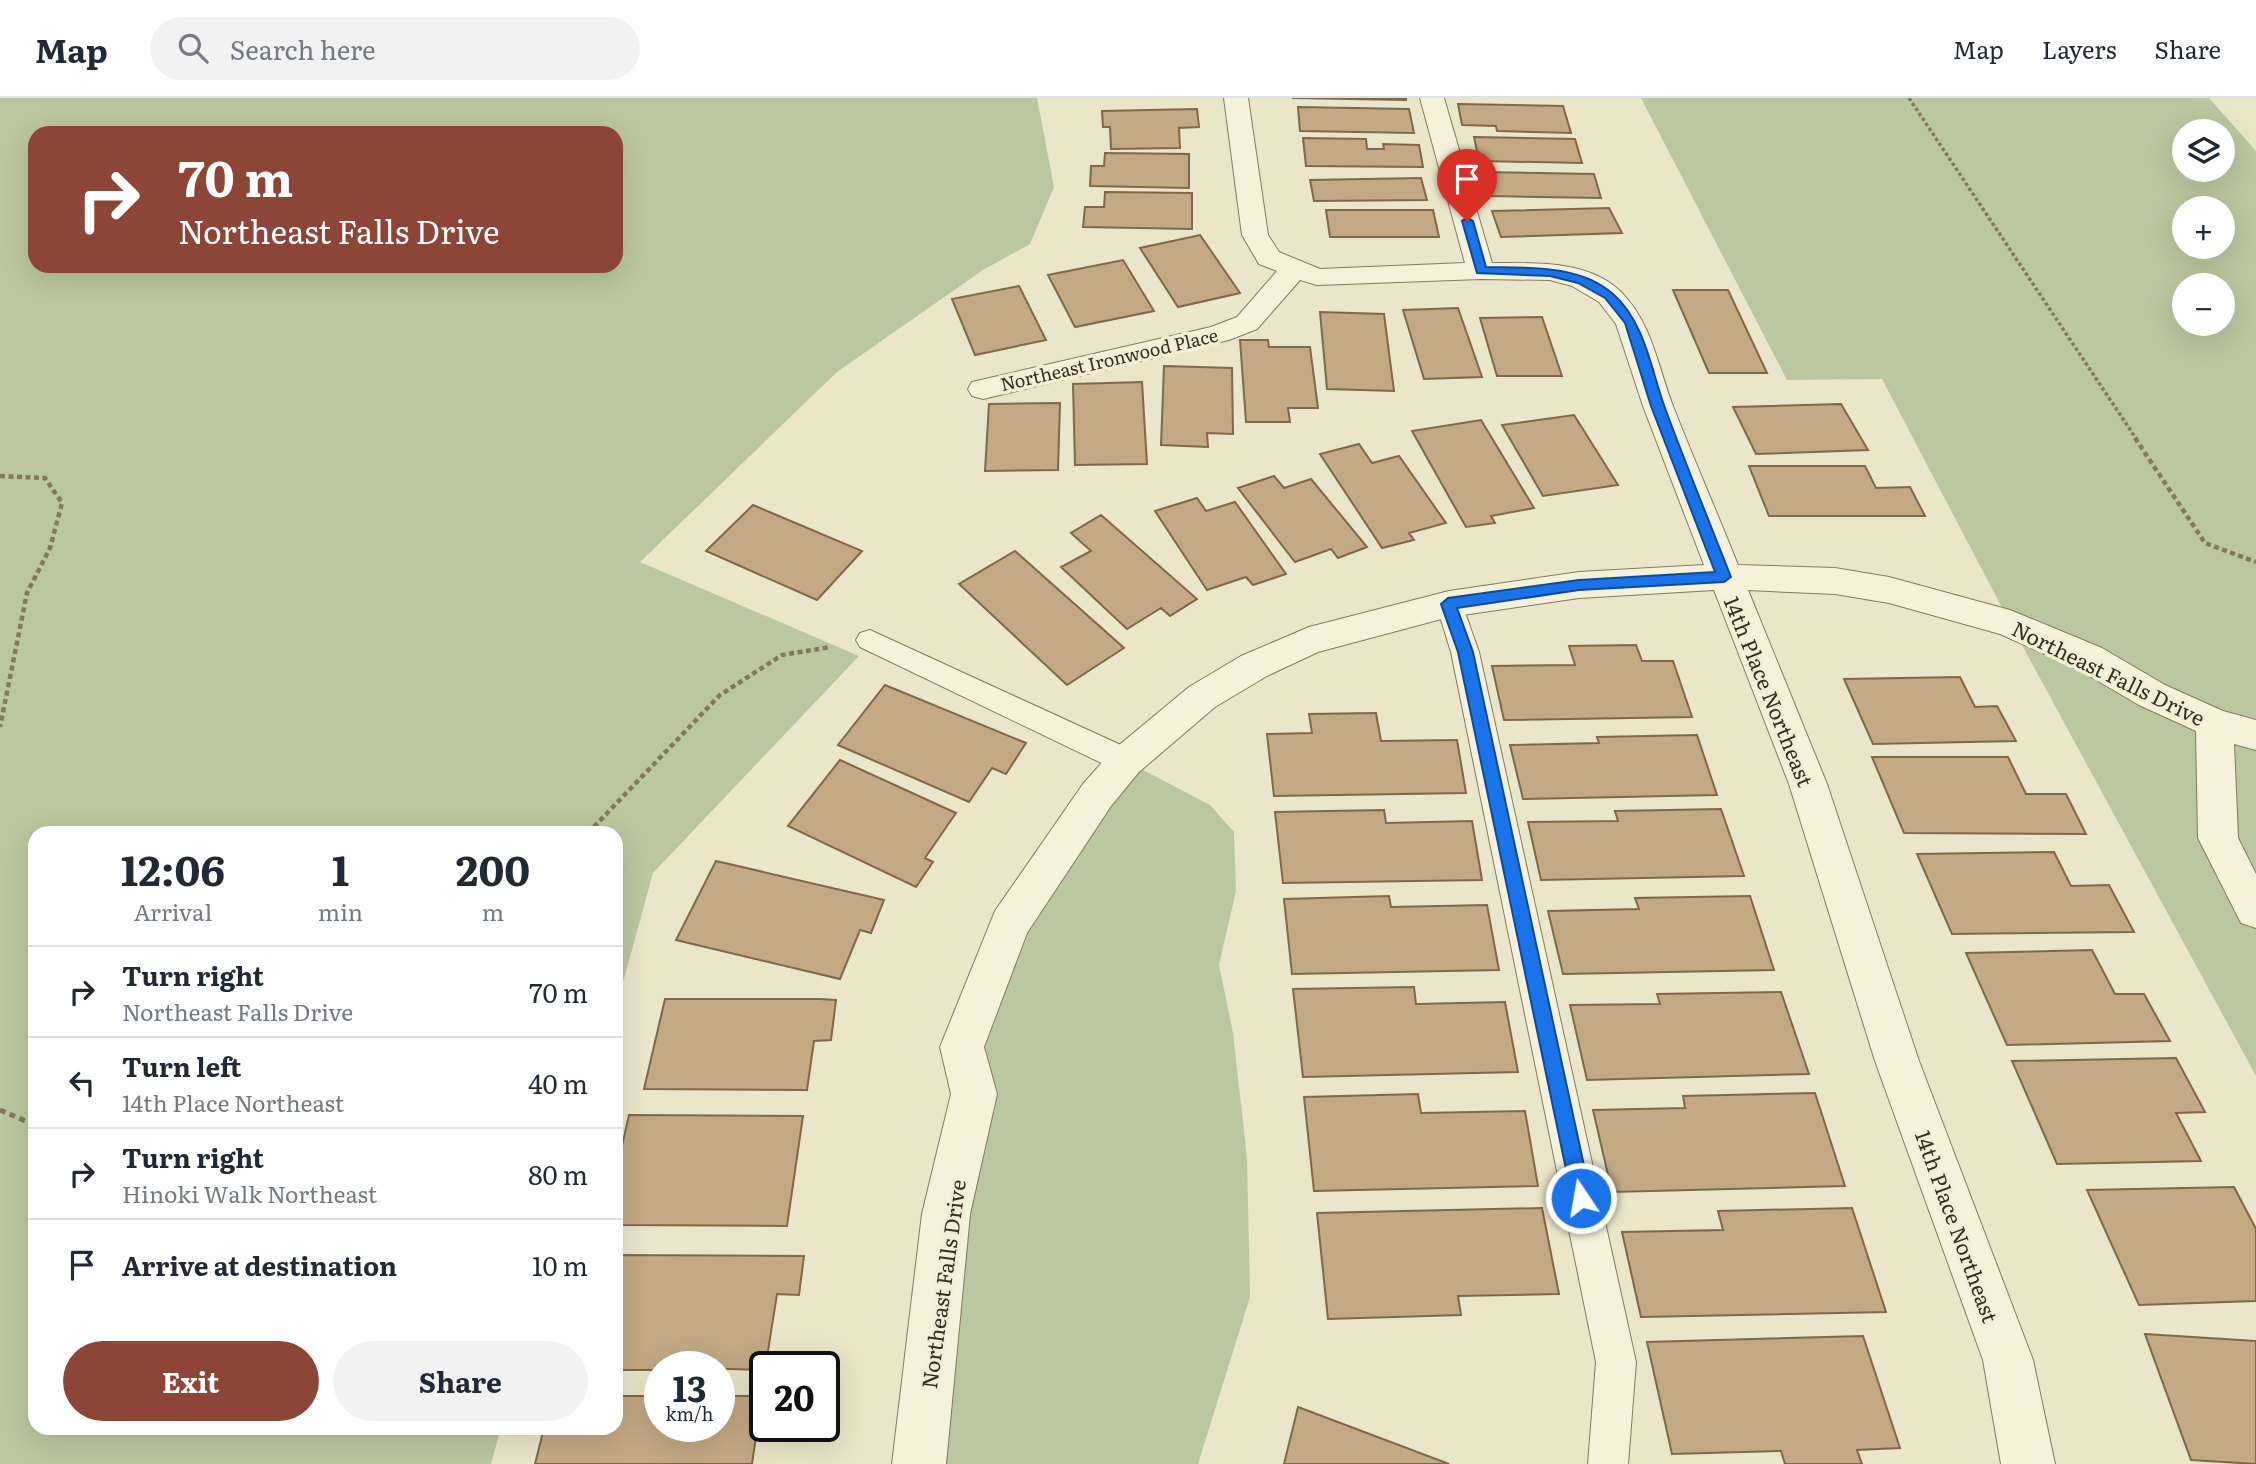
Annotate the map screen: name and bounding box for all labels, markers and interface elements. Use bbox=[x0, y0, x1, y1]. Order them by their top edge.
search box bbox=[150, 17, 640, 80]
text: Map bbox=[35, 24, 108, 73]
icon: search bbox=[174, 29, 212, 67]
text: Search here bbox=[230, 29, 376, 68]
text: Map bbox=[1953, 31, 2004, 66]
text: Layers bbox=[2042, 31, 2116, 66]
text: Share bbox=[2154, 31, 2221, 66]
map controls bbox=[2172, 119, 2235, 336]
button: layers bbox=[2172, 119, 2235, 182]
text: 70 m bbox=[178, 139, 293, 212]
pin bbox=[1437, 149, 1497, 221]
icon: right bbox=[63, 154, 154, 245]
icon: arrive bbox=[1448, 160, 1486, 198]
button: + bbox=[2172, 196, 2235, 259]
text: Northeast Falls Drive bbox=[178, 206, 500, 254]
button: − bbox=[2172, 273, 2235, 336]
street label: Northeast Ironwood Place bbox=[997, 321, 1221, 397]
street label: 14th Place Northeast bbox=[1718, 591, 1823, 791]
street label: Northeast Falls Drive bbox=[2007, 612, 2211, 732]
text: 12:06 bbox=[121, 837, 225, 899]
text: 1 bbox=[332, 837, 349, 899]
text: 200 bbox=[456, 837, 530, 899]
text: Arrival bbox=[134, 894, 212, 928]
text: min bbox=[318, 894, 363, 928]
text: m bbox=[482, 894, 504, 928]
text: Turn right bbox=[122, 955, 264, 994]
text: 70 m bbox=[529, 972, 588, 1011]
icon: right bbox=[63, 973, 101, 1011]
text: Northeast Falls Drive bbox=[122, 994, 353, 1028]
text: Turn left bbox=[122, 1046, 241, 1085]
text: 40 m bbox=[528, 1063, 588, 1102]
icon: left bbox=[63, 1064, 101, 1102]
text: 14th Place Northeast bbox=[122, 1085, 344, 1119]
street label: 14th Place Northeast bbox=[1909, 1125, 2007, 1327]
text: Turn right bbox=[122, 1137, 264, 1176]
text: 80 m bbox=[528, 1154, 588, 1193]
icon: right bbox=[63, 1155, 101, 1193]
position arrow bbox=[1544, 1161, 1618, 1235]
text: Hinoki Walk Northeast bbox=[122, 1176, 377, 1210]
street label: Northeast Falls Drive bbox=[912, 1177, 972, 1391]
text: Arrive at destination bbox=[122, 1245, 397, 1284]
text: 10 m bbox=[532, 1245, 588, 1284]
icon: arrive bbox=[63, 1246, 101, 1284]
button: Exit bbox=[63, 1341, 319, 1421]
button: Share bbox=[333, 1341, 588, 1421]
speed limit sign: 20 bbox=[749, 1351, 840, 1442]
text: 13 bbox=[672, 1361, 707, 1413]
text: km/h bbox=[666, 1400, 713, 1427]

